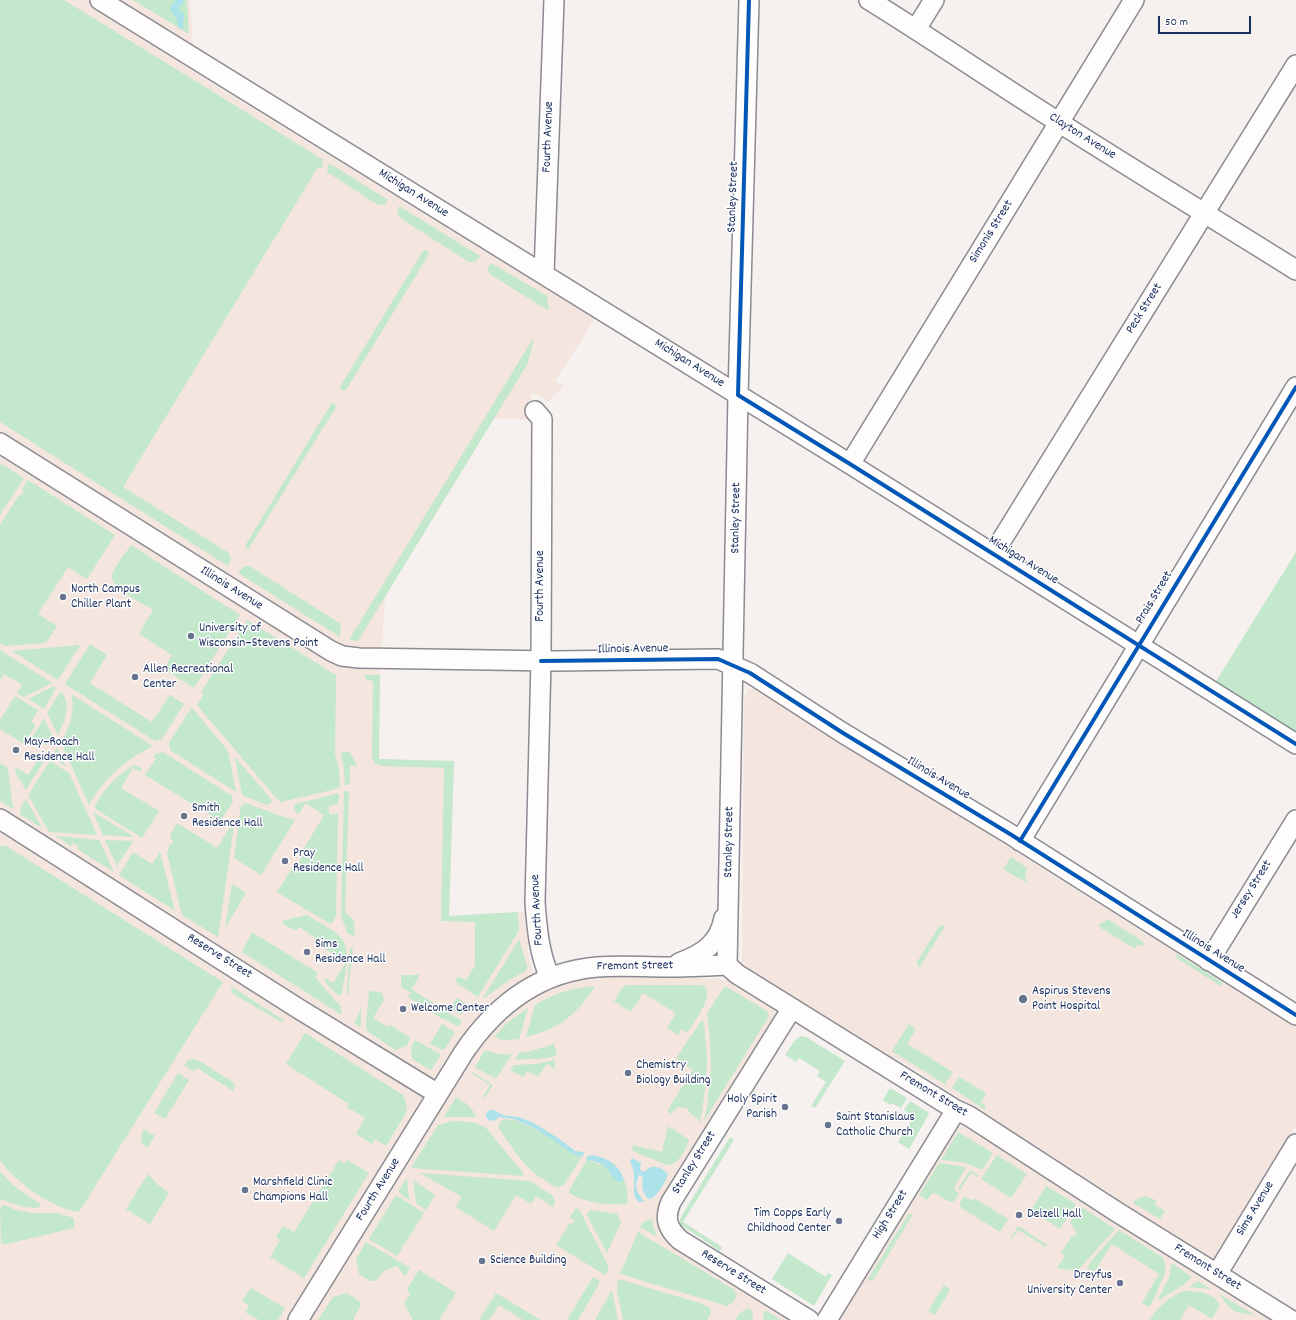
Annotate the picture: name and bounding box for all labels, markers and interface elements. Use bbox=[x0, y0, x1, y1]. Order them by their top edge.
scale bar bbox=[1160, 8, 1253, 34]
text: 50 m bbox=[1165, 14, 1188, 31]
street label: Fourth Avenue bbox=[540, 101, 558, 173]
street label: Clayton Avenue bbox=[1046, 110, 1118, 164]
street label: Stanley Street bbox=[725, 161, 743, 233]
street label: Michigan Avenue bbox=[375, 166, 451, 222]
street label: Simonis Street bbox=[967, 198, 1017, 266]
street label: Peck Street bbox=[1123, 281, 1167, 337]
street label: Michigan Avenue bbox=[651, 336, 727, 392]
street label: Stanley Street bbox=[729, 482, 745, 554]
street label: Michigan Avenue bbox=[985, 533, 1061, 589]
street label: Fourth Avenue bbox=[533, 550, 549, 622]
street label: Illinois Avenue bbox=[197, 564, 265, 614]
street label: Prais Street bbox=[1133, 569, 1177, 627]
place label: North Campus Chiller Plant bbox=[71, 582, 140, 613]
marker: North Campus Chiller Plant bbox=[58, 592, 68, 602]
place label: University of Wisconsin–Stevens Point bbox=[199, 621, 318, 652]
marker: University of Wisconsin–Stevens Point bbox=[186, 631, 196, 641]
street label: Illinois Avenue bbox=[597, 642, 669, 658]
place label: Allen Recreational Center bbox=[143, 662, 233, 693]
marker: Allen Recreational Center bbox=[130, 672, 140, 682]
place label: May–Roach Residence Hall bbox=[24, 735, 95, 766]
marker: May–Roach Residence Hall bbox=[11, 745, 21, 755]
street label: Illinois Avenue bbox=[904, 754, 972, 804]
place label: Smith Residence Hall bbox=[192, 801, 263, 832]
street label: Stanley Street bbox=[722, 806, 738, 878]
marker: Smith Residence Hall bbox=[179, 811, 189, 821]
place label: Pray Residence Hall bbox=[293, 846, 364, 877]
marker: Pray Residence Hall bbox=[280, 856, 290, 866]
street label: Jersey Street bbox=[1228, 858, 1276, 922]
street label: Fourth Avenue bbox=[528, 874, 548, 946]
street label: Illinois Avenue bbox=[1179, 927, 1247, 977]
street label: Reserve Street bbox=[184, 931, 254, 983]
place label: Sims Residence Hall bbox=[315, 937, 386, 968]
marker: Sims Residence Hall bbox=[302, 947, 312, 957]
street label: Fremont Street bbox=[597, 959, 673, 975]
place label: Aspirus Stevens Point Hospital bbox=[1032, 984, 1111, 1015]
marker: Aspirus Stevens Point Hospital bbox=[1017, 993, 1029, 1005]
place label: Welcome Center bbox=[411, 1001, 489, 1017]
marker: Welcome Center bbox=[398, 1004, 408, 1014]
place label: Chemistry Biology Building bbox=[636, 1058, 711, 1089]
marker: Chemistry Biology Building bbox=[623, 1068, 633, 1078]
street label: Fremont Street bbox=[896, 1069, 970, 1121]
place label: Holy Spirit Parish bbox=[727, 1092, 777, 1123]
marker: Holy Spirit Parish bbox=[780, 1102, 790, 1112]
place label: Saint Stanislaus Catholic Church bbox=[836, 1110, 915, 1141]
marker: Saint Stanislaus Catholic Church bbox=[823, 1120, 833, 1130]
street label: Stanley Street bbox=[669, 1129, 721, 1197]
street label: Fourth Avenue bbox=[353, 1156, 405, 1224]
place label: Marshfield Clinic Champions Hall bbox=[253, 1175, 332, 1206]
street label: Sims Avenue bbox=[1234, 1179, 1278, 1239]
marker: Marshfield Clinic Champions Hall bbox=[240, 1185, 250, 1195]
street label: High Street bbox=[870, 1187, 912, 1243]
place label: Tim Copps Early Childhood Center bbox=[747, 1206, 831, 1237]
place label: Delzell Hall bbox=[1027, 1207, 1081, 1223]
marker: Delzell Hall bbox=[1014, 1210, 1024, 1220]
marker: Tim Copps Early Childhood Center bbox=[834, 1216, 844, 1226]
street label: Fremont Street bbox=[1170, 1241, 1244, 1295]
street label: Reserve Street bbox=[698, 1247, 768, 1299]
place label: Science Building bbox=[490, 1253, 566, 1269]
marker: Science Building bbox=[477, 1256, 487, 1266]
place label: Dreyfus University Center bbox=[1027, 1268, 1112, 1299]
marker: Dreyfus University Center bbox=[1115, 1278, 1125, 1288]

